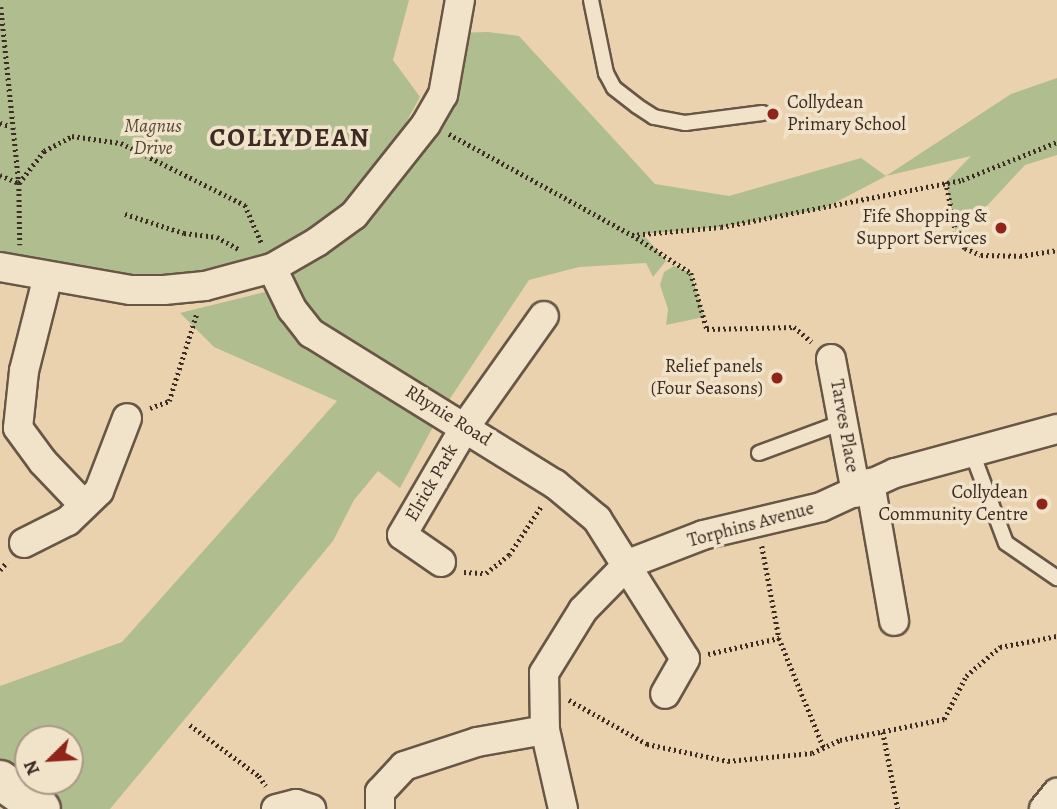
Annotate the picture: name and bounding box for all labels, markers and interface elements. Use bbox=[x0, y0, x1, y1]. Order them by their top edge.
place label: Collydean Primary School bbox=[787, 92, 906, 136]
marker: Collydean Primary School bbox=[765, 106, 781, 122]
park label: Magnus Drive bbox=[124, 116, 182, 160]
district label: COLLYDEAN bbox=[211, 122, 369, 154]
place label: Fife Shopping & Support Services bbox=[856, 206, 987, 250]
marker: Fife Shopping & Support Services bbox=[993, 220, 1009, 236]
place label: Relief panels (Four Seasons) bbox=[651, 356, 763, 400]
marker: Relief panels (Four Seasons) bbox=[769, 370, 785, 386]
street label: Tarves Place bbox=[825, 378, 863, 474]
street label: Rhynie Road bbox=[401, 381, 495, 451]
street label: Elrick Park bbox=[401, 440, 463, 526]
place label: Collydean Community Centre bbox=[879, 482, 1028, 526]
marker: Collydean Community Centre bbox=[1034, 496, 1050, 512]
street label: Torphins Avenue bbox=[685, 497, 817, 553]
north arrow bbox=[14, 725, 84, 795]
text: N bbox=[17, 756, 46, 779]

